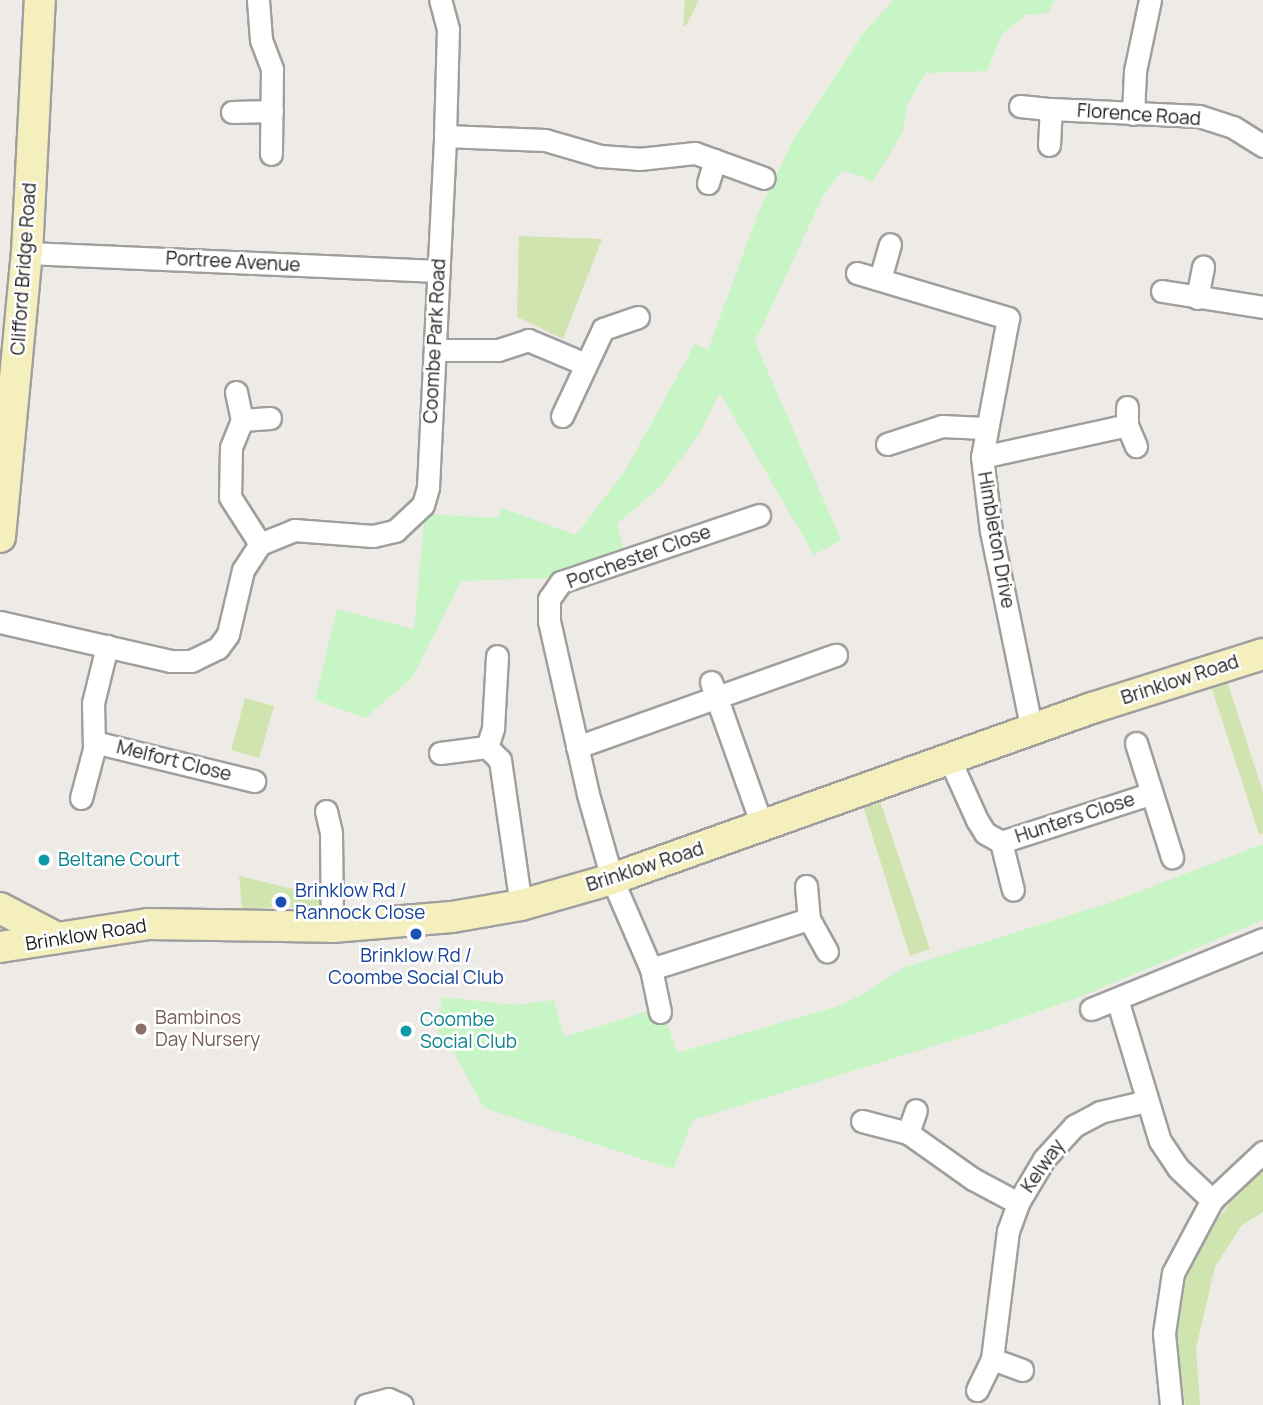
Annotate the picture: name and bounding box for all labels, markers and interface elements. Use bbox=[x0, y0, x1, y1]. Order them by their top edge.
street label: Florence Road bbox=[1076, 99, 1202, 131]
street label: Clifford Bridge Road bbox=[7, 182, 41, 356]
street label: Portree Avenue bbox=[165, 247, 301, 277]
street label: Coombe Park Road bbox=[419, 258, 451, 424]
street label: Himbleton Drive bbox=[973, 470, 1019, 610]
street label: Porchester Close bbox=[564, 520, 714, 594]
street label: Brinklow Road bbox=[1118, 650, 1242, 710]
street label: Melfort Close bbox=[114, 736, 234, 786]
street label: Hunters Close bbox=[1012, 788, 1138, 848]
street label: Brinklow Road bbox=[583, 837, 707, 897]
place label: Beltane Court bbox=[58, 849, 180, 871]
marker: Beltane Court bbox=[36, 852, 52, 868]
place label: Brinklow Rd / Rannock Close bbox=[295, 880, 425, 924]
marker: Brinklow Rd / Rannock Close bbox=[273, 894, 289, 910]
street label: Brinklow Road bbox=[24, 914, 148, 956]
marker: Brinklow Rd / Coombe Social Club bbox=[408, 926, 424, 942]
place label: Brinklow Rd / Coombe Social Club bbox=[328, 945, 504, 989]
place label: Bambinos Day Nursery bbox=[155, 1007, 260, 1051]
place label: Coombe Social Club bbox=[420, 1009, 517, 1053]
marker: Bambinos Day Nursery bbox=[133, 1021, 149, 1037]
marker: Coombe Social Club bbox=[398, 1023, 414, 1039]
street label: Kelway bbox=[1016, 1135, 1070, 1197]

